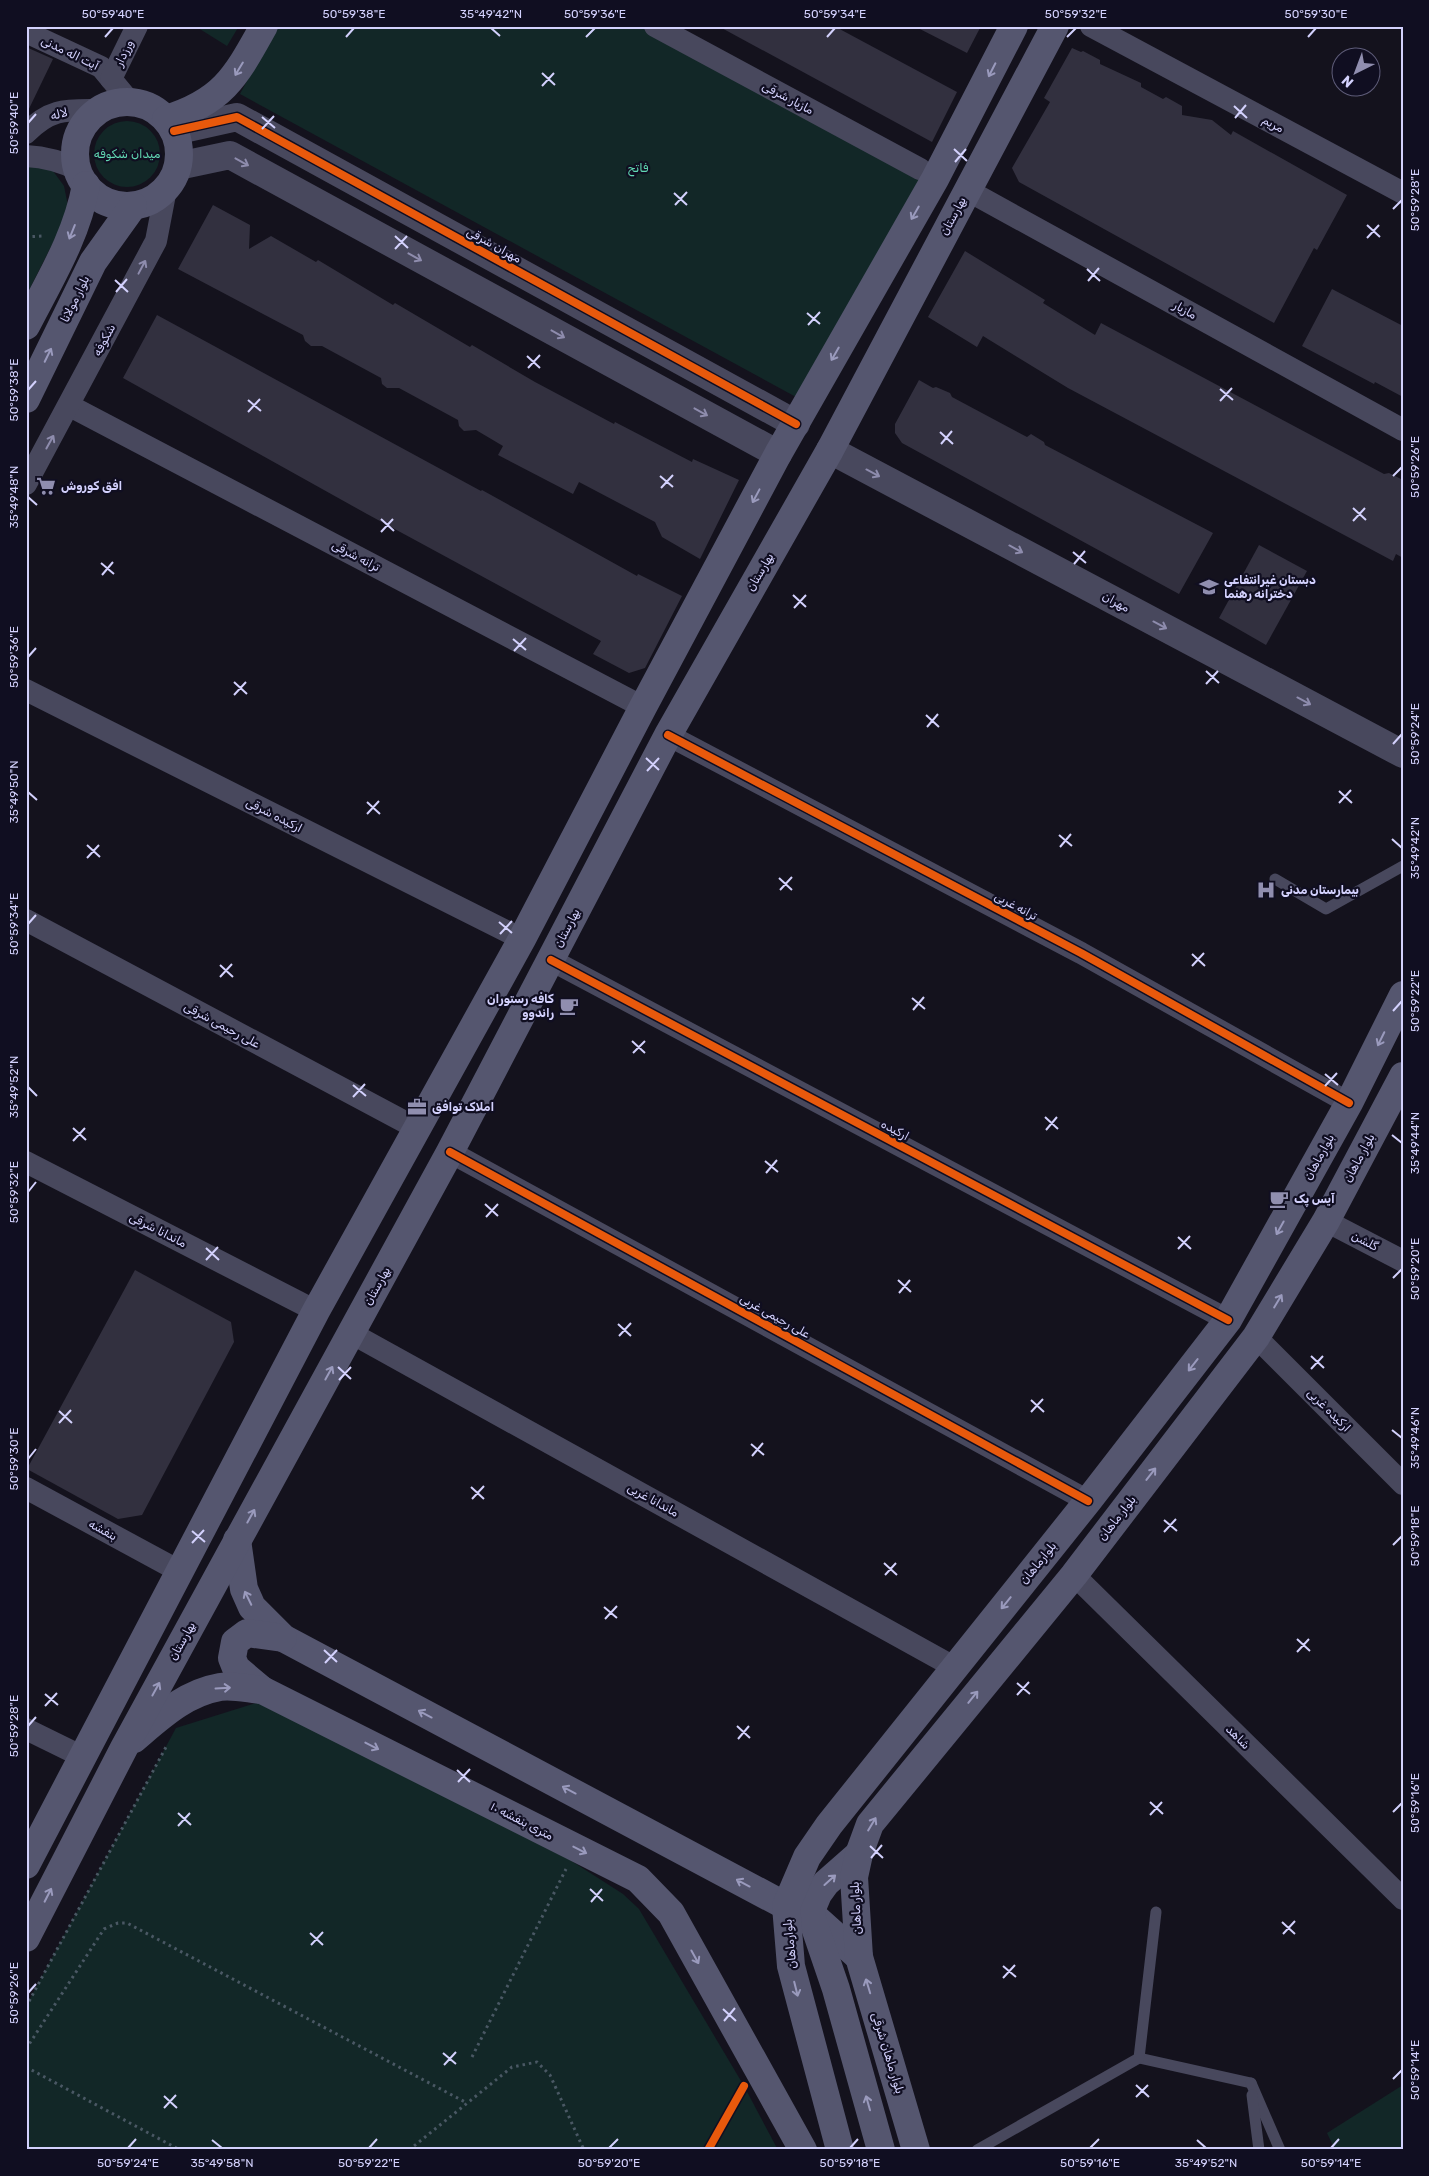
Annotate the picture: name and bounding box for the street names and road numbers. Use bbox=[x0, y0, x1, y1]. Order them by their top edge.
street label: آیت اله مدنی bbox=[38, 33, 102, 74]
street label: ورزدار bbox=[111, 37, 137, 70]
street label: مازیار شرقی bbox=[759, 79, 816, 118]
street label: لاله bbox=[49, 105, 69, 123]
street label: مریم bbox=[1259, 113, 1287, 137]
street label: بهارستان bbox=[937, 194, 970, 238]
street label: مهران شرقی bbox=[464, 224, 524, 267]
street label: بلوار مولانا bbox=[58, 273, 93, 325]
street label: مازیار bbox=[1169, 297, 1199, 323]
street label: شکوفه bbox=[90, 321, 119, 359]
street label: ترانه شرقی bbox=[329, 537, 382, 575]
street label: بهارستان bbox=[743, 550, 777, 594]
street label: مهران bbox=[1099, 589, 1132, 616]
street label: ارکیده شرقی bbox=[243, 795, 304, 836]
street label: ترانه غربی bbox=[992, 889, 1040, 924]
street label: بهارستان bbox=[551, 906, 584, 950]
street label: علی رحیمی شرقی bbox=[181, 999, 263, 1052]
street label: ارکیده bbox=[878, 1117, 911, 1144]
street label: بلوار ماهان bbox=[1340, 1131, 1379, 1185]
street label: بلوارماهان bbox=[1301, 1132, 1338, 1183]
street label: ماندانا شرقی bbox=[127, 1210, 189, 1251]
street label: گلشن bbox=[1349, 1228, 1381, 1254]
street label: بهارستان bbox=[361, 1264, 394, 1308]
street label: علی رحیمی غربی bbox=[737, 1291, 813, 1342]
street label: ارکیده غربی bbox=[1304, 1385, 1354, 1435]
street label: ماندانا غربی bbox=[624, 1480, 681, 1521]
street label: بلوار ماهان bbox=[1095, 1493, 1140, 1544]
street label: بنفشه bbox=[86, 1517, 120, 1543]
street label: بلوارماهان bbox=[1017, 1539, 1060, 1588]
street label: بهارستان bbox=[166, 1619, 199, 1663]
street label: شاهد bbox=[1223, 1722, 1253, 1752]
street label: ۱۰ متری بنفشه bbox=[488, 1799, 556, 1844]
street label: بلوار ماهان bbox=[848, 1881, 865, 1935]
street label: بلوارماهان bbox=[780, 1918, 801, 1970]
street label: بلوار ماهان شرقی bbox=[868, 2010, 907, 2096]

